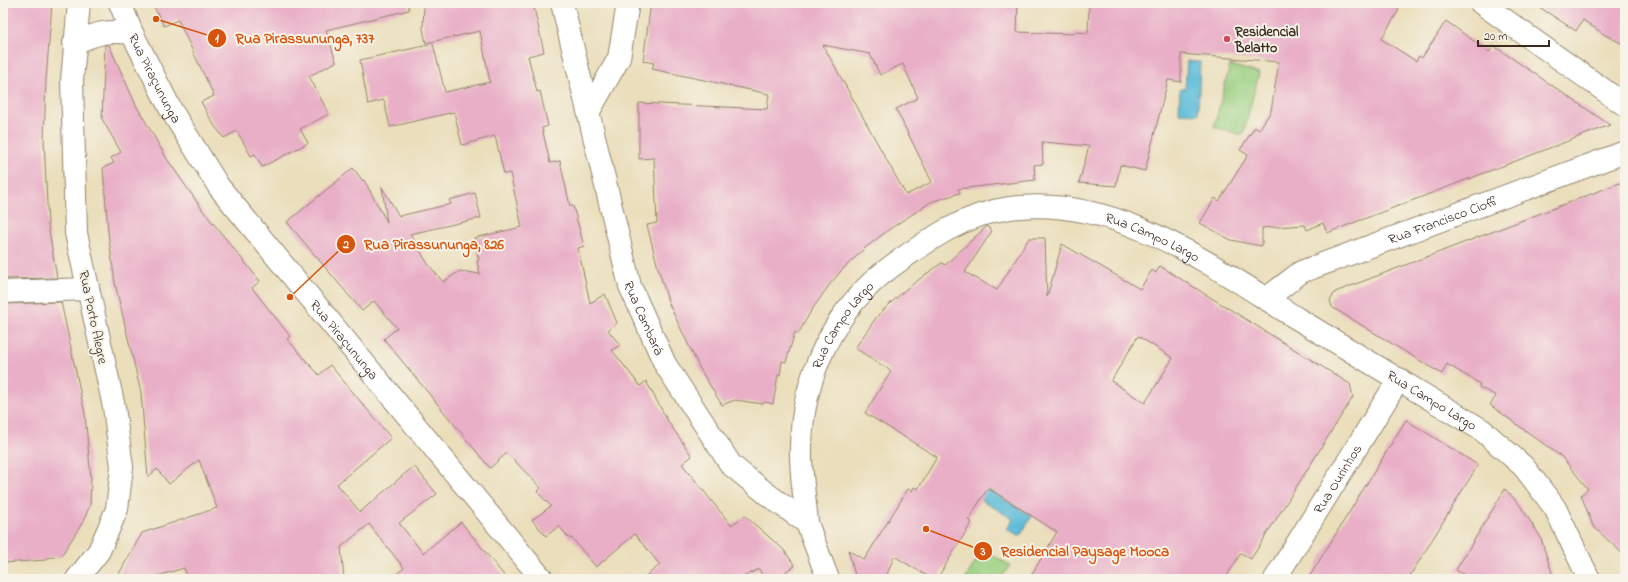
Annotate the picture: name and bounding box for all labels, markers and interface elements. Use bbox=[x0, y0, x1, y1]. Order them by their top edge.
place label: Residencial Belatto bbox=[1234, 22, 1299, 59]
scale bar bbox=[1478, 22, 1549, 48]
callout: Rua Pirassununga, 737 bbox=[207, 24, 382, 51]
text: Rua Pirassununga, 737 bbox=[235, 28, 375, 52]
text: 20 m bbox=[1484, 28, 1507, 46]
street label: Rua Piraçununga bbox=[122, 30, 186, 128]
text: 1 bbox=[215, 30, 219, 48]
marker: Residencial Belatto bbox=[1222, 34, 1232, 44]
street label: Rua Francisco Cioffi bbox=[1386, 191, 1501, 251]
street label: Rua Campo Largo bbox=[1102, 208, 1203, 268]
callout: Rua Pirassununga, 826 bbox=[336, 231, 512, 258]
text: Rua Pirassununga, 826 bbox=[363, 234, 504, 258]
text: 2 bbox=[342, 236, 349, 254]
street label: Rua Porto Alegre bbox=[71, 269, 113, 367]
street label: Rua Campo Largo bbox=[807, 277, 879, 372]
street label: Rua Cambará bbox=[617, 279, 669, 359]
street label: Rua Piraçununga bbox=[304, 296, 383, 385]
street label: Rua Campo Largo bbox=[1382, 366, 1480, 436]
street label: Rua Ourinhos bbox=[1309, 440, 1368, 519]
callout: Residencial Paysage Mooca bbox=[973, 537, 1178, 564]
text: Residencial Paysage Mooca bbox=[1000, 541, 1169, 565]
text: 3 bbox=[980, 543, 986, 561]

